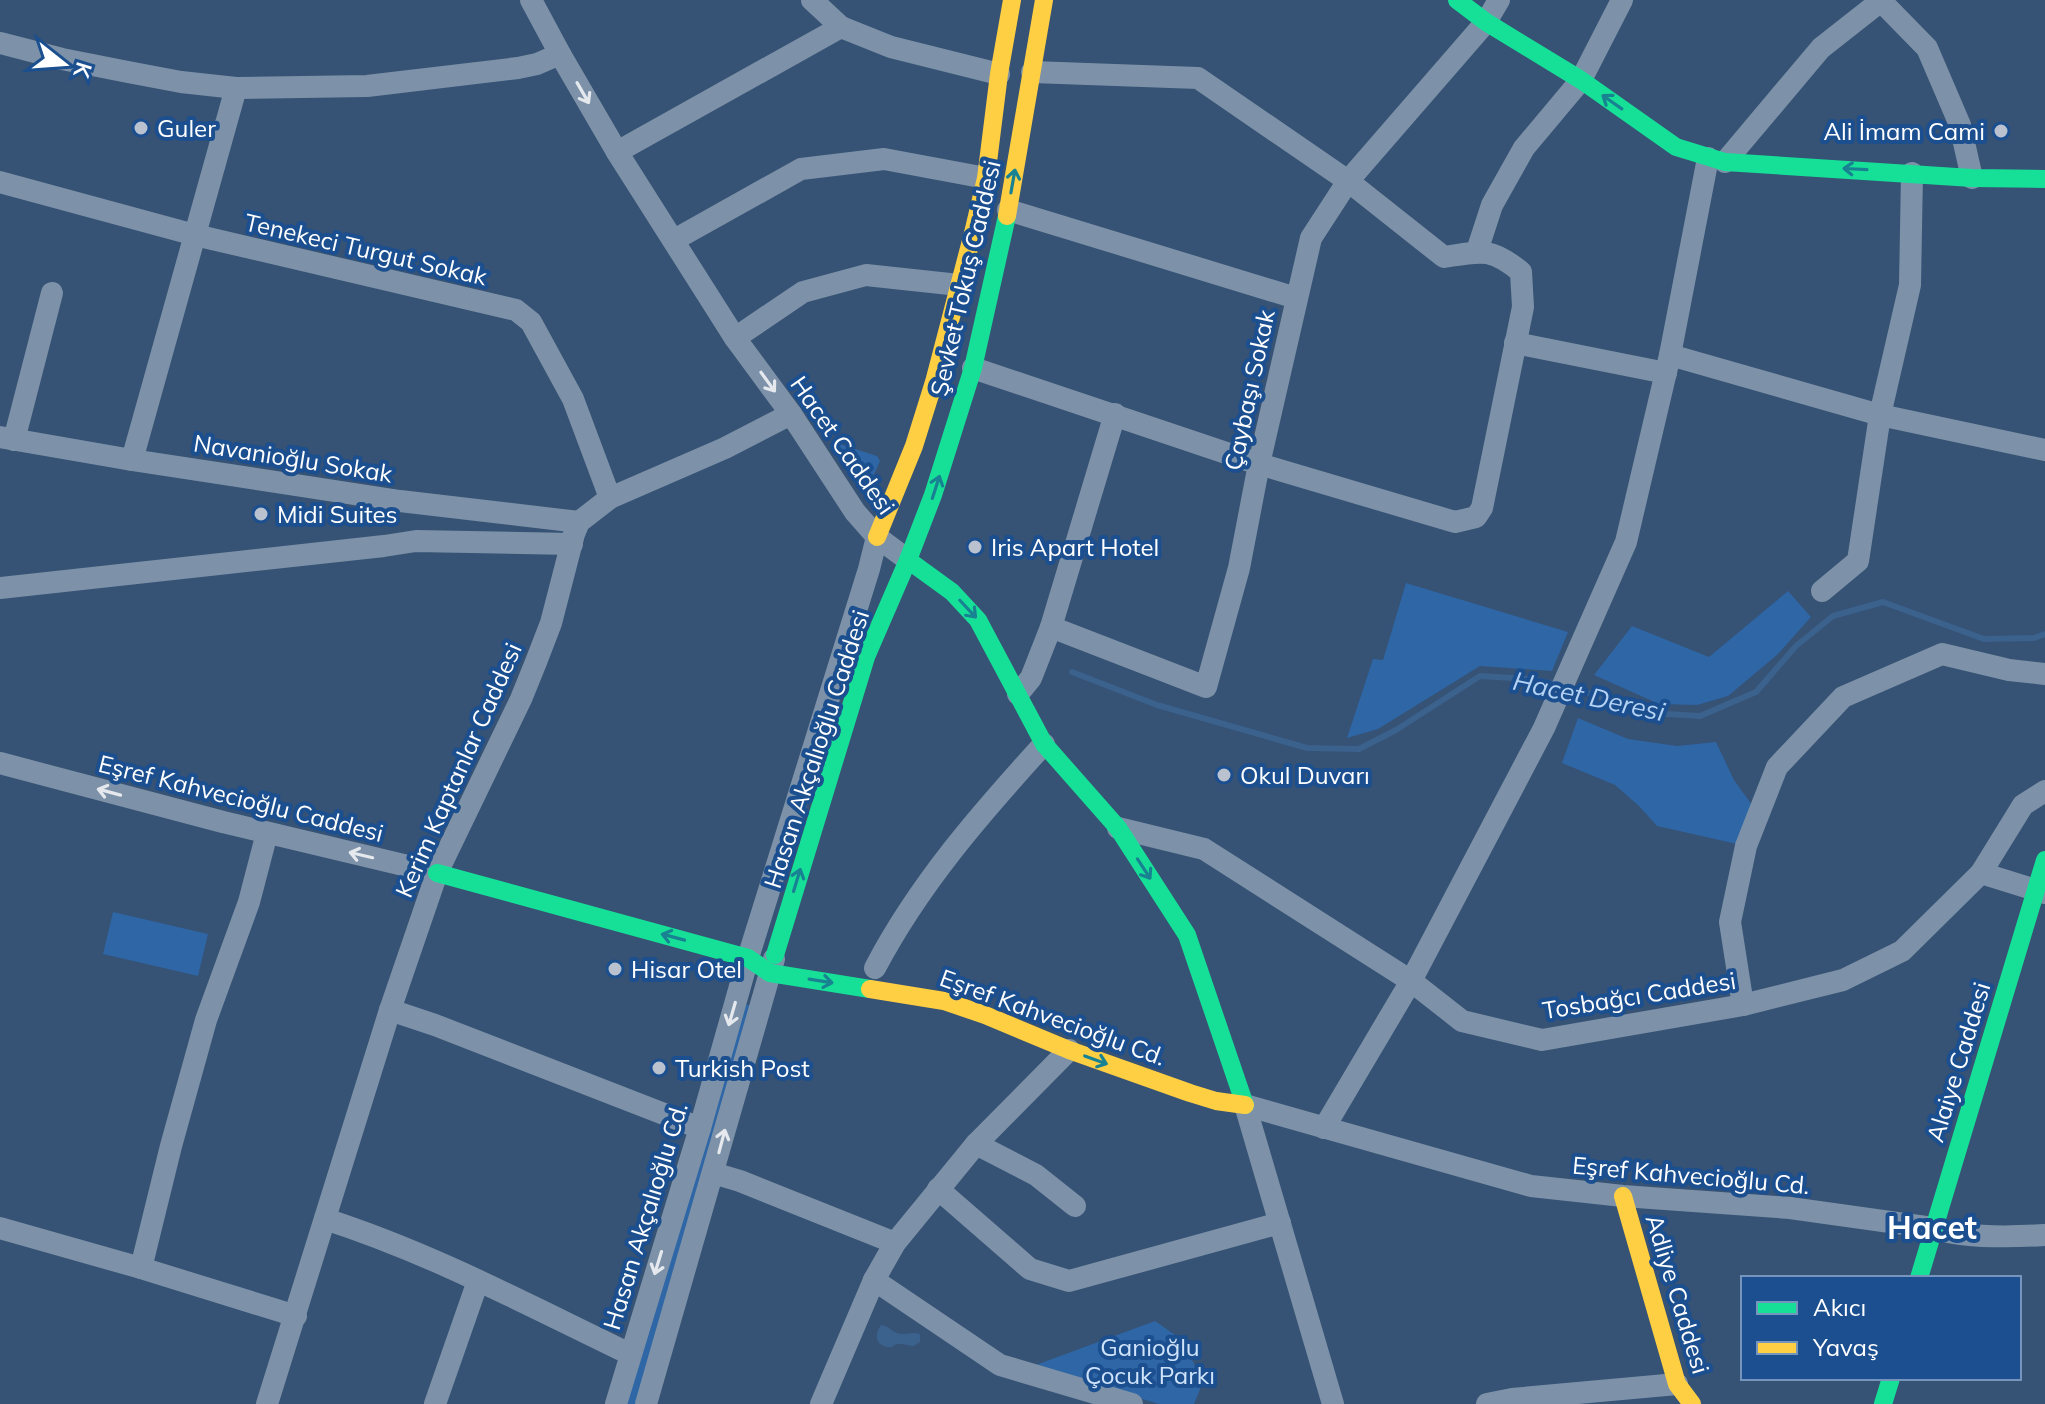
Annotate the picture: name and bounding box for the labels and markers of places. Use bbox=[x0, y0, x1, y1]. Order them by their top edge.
place label: Guler bbox=[157, 113, 216, 143]
place label: Ali İmam Cami bbox=[1823, 116, 1985, 146]
marker: Guler bbox=[132, 119, 150, 137]
marker: Ali İmam Cami bbox=[1992, 122, 2010, 140]
place label: Midi Suites bbox=[277, 499, 397, 529]
marker: Midi Suites bbox=[252, 505, 270, 523]
place label: Iris Apart Hotel bbox=[991, 532, 1159, 562]
marker: Iris Apart Hotel bbox=[966, 538, 984, 556]
place label: Okul Duvarı bbox=[1240, 760, 1370, 790]
marker: Okul Duvarı bbox=[1215, 766, 1233, 784]
place label: Hisar Otel bbox=[631, 954, 742, 984]
marker: Hisar Otel bbox=[606, 960, 624, 978]
place label: Turkish Post bbox=[675, 1053, 810, 1083]
marker: Turkish Post bbox=[650, 1059, 668, 1077]

